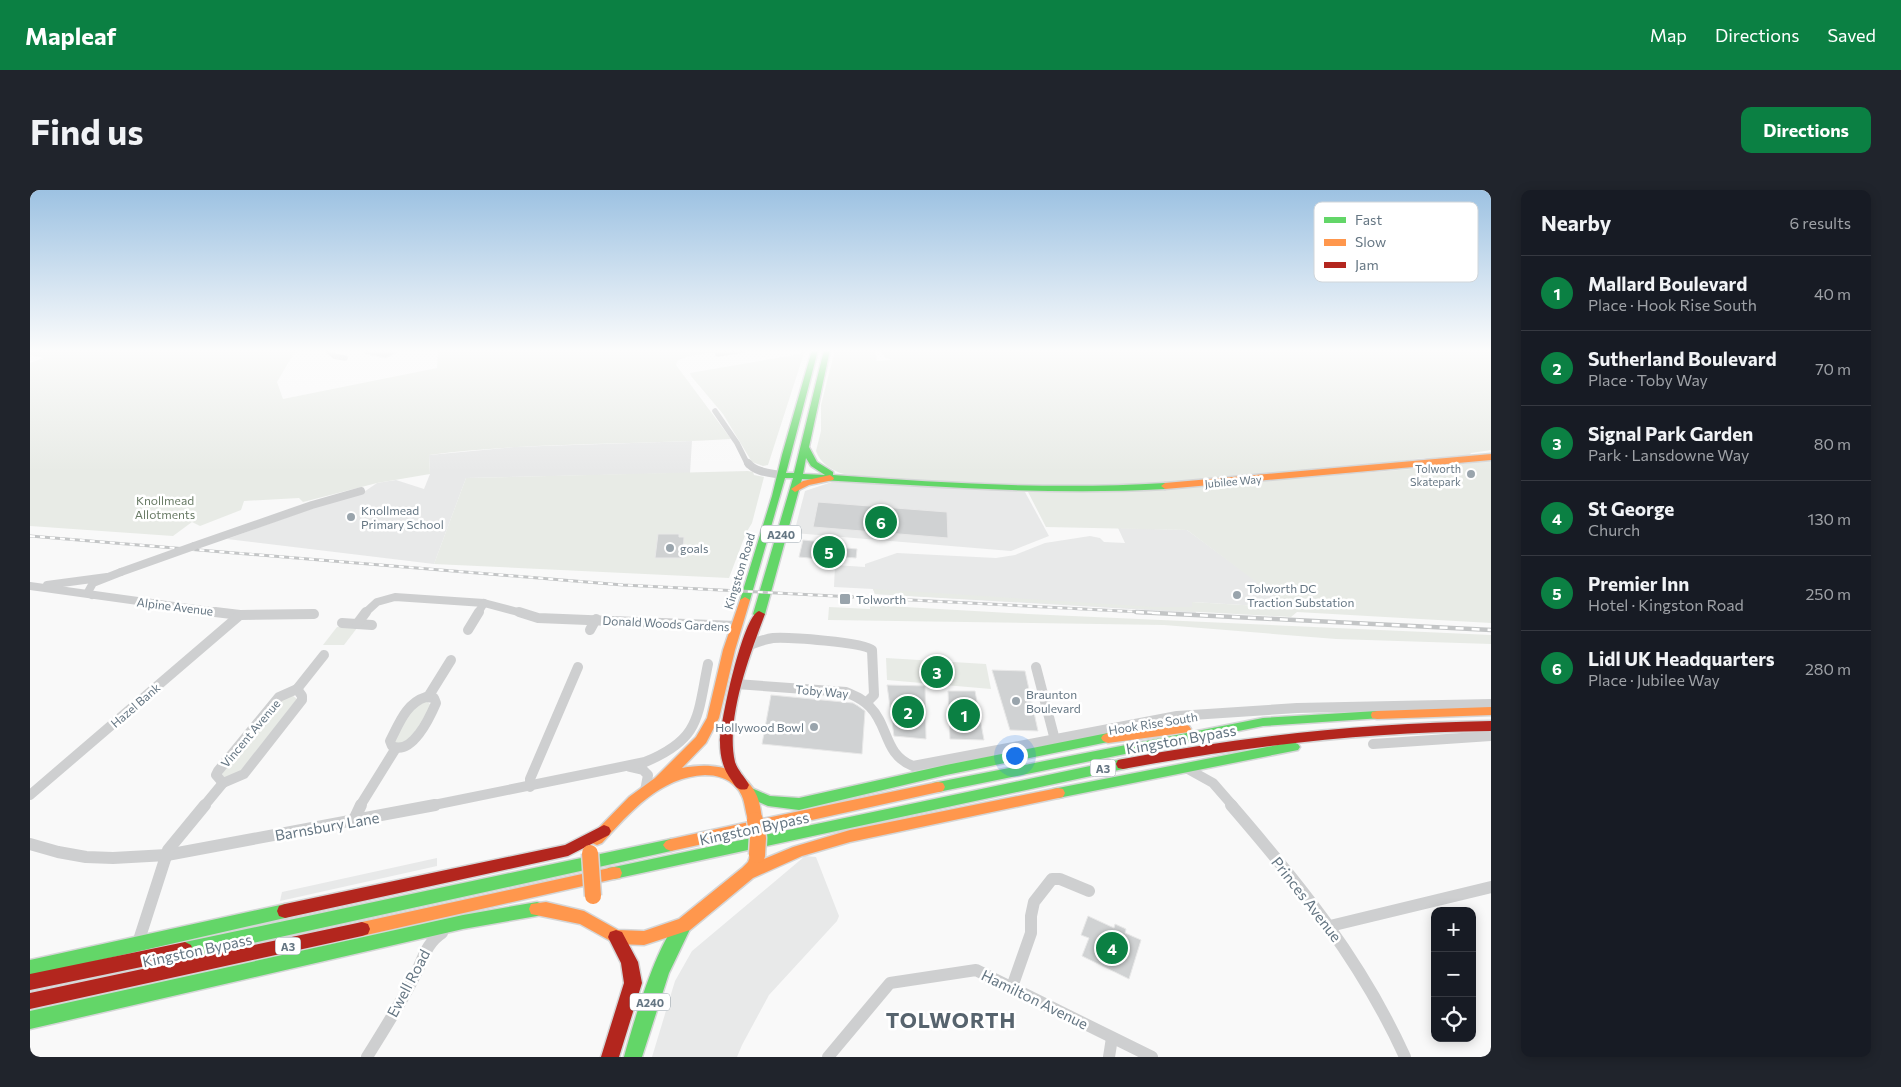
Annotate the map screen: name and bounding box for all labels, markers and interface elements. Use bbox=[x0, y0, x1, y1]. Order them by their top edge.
text: Mapleaf bbox=[25, 21, 116, 50]
text: Map bbox=[1650, 24, 1687, 46]
text: Directions bbox=[1715, 24, 1799, 46]
text: Saved bbox=[1827, 24, 1876, 46]
button: Directions bbox=[1741, 107, 1871, 153]
text: Find us bbox=[30, 109, 144, 152]
legend bbox=[1314, 202, 1478, 282]
text: Nearby bbox=[1541, 210, 1611, 235]
text: Fast bbox=[1355, 211, 1382, 228]
text: 6 results bbox=[1790, 213, 1851, 232]
text: Slow bbox=[1355, 233, 1386, 250]
text: Jam bbox=[1355, 256, 1379, 273]
text: Mallard Boulevard bbox=[1588, 272, 1747, 295]
text: 1 bbox=[1553, 284, 1561, 303]
text: 40 m bbox=[1814, 284, 1851, 303]
text: Place · Hook Rise South bbox=[1588, 295, 1757, 314]
text: Sutherland Boulevard bbox=[1588, 347, 1777, 370]
text: 2 bbox=[1552, 359, 1562, 378]
text: 70 m bbox=[1815, 359, 1851, 378]
text: Place · Toby Way bbox=[1588, 370, 1708, 389]
text: Signal Park Garden bbox=[1588, 422, 1753, 445]
text: 3 bbox=[1552, 434, 1562, 453]
text: 80 m bbox=[1814, 434, 1851, 453]
text: Park · Lansdowne Way bbox=[1588, 445, 1749, 464]
place label: Tolworth Skatepark bbox=[1410, 462, 1461, 488]
marker: Tolworth Skatepark bbox=[1465, 468, 1477, 480]
street label: Jubilee Way bbox=[1204, 472, 1262, 491]
park label: Knollmead Allotments bbox=[135, 493, 195, 521]
text: St George bbox=[1588, 497, 1674, 520]
place label: Knollmead Primary School bbox=[361, 503, 444, 531]
pin: 6 bbox=[865, 503, 897, 541]
text: 4 bbox=[1552, 509, 1562, 528]
text: 130 m bbox=[1808, 509, 1851, 528]
marker: Knollmead Primary School bbox=[345, 511, 357, 523]
text: Church bbox=[1588, 520, 1640, 539]
road number: A240 bbox=[761, 526, 801, 542]
street label: Kingston Road bbox=[721, 531, 757, 611]
pin: 5 bbox=[813, 533, 845, 571]
place label: goals bbox=[680, 541, 708, 555]
marker: goals bbox=[664, 542, 676, 554]
text: Premier Inn bbox=[1588, 572, 1689, 595]
place label: Tolworth DC Traction Substation bbox=[1247, 581, 1354, 609]
text: 5 bbox=[1552, 584, 1562, 603]
text: 250 m bbox=[1805, 584, 1851, 603]
marker: Tolworth DC Traction Substation bbox=[1231, 589, 1243, 601]
marker: Tolworth bbox=[838, 592, 852, 606]
place label: Tolworth bbox=[856, 592, 906, 606]
street label: Alpine Avenue bbox=[136, 594, 214, 618]
text: Hotel · Kingston Road bbox=[1588, 595, 1744, 614]
street label: Donald Woods Gardens bbox=[602, 613, 730, 633]
text: Lidl UK Headquarters bbox=[1588, 647, 1775, 670]
pin: 3 bbox=[921, 653, 953, 691]
text: 6 bbox=[1552, 659, 1562, 678]
text: 280 m bbox=[1805, 659, 1851, 678]
text: Place · Jubilee Way bbox=[1588, 670, 1720, 689]
street label: Hazel Bank bbox=[108, 680, 163, 730]
street label: Toby Way bbox=[795, 682, 849, 700]
place label: Braunton Boulevard bbox=[1026, 687, 1081, 715]
pin: 2 bbox=[892, 693, 924, 731]
marker: Braunton Boulevard bbox=[1010, 695, 1022, 707]
street label: Vincent Avenue bbox=[217, 696, 283, 770]
pin: 1 bbox=[948, 696, 980, 734]
street label: Hook Rise South bbox=[1107, 709, 1199, 737]
place label: Hollywood Bowl bbox=[715, 720, 804, 734]
street label: Kingston Bypass bbox=[1124, 720, 1238, 758]
marker: Hollywood Bowl bbox=[808, 721, 820, 733]
your location bbox=[1002, 743, 1028, 769]
road number: A3 bbox=[1090, 760, 1116, 776]
street label: Barnsbury Lane bbox=[273, 808, 381, 844]
street label: Kingston Bypass bbox=[698, 808, 811, 848]
street label: Princes Avenue bbox=[1268, 853, 1346, 945]
map controls bbox=[1431, 907, 1476, 1042]
button: + bbox=[1431, 907, 1476, 952]
pin: 4 bbox=[1096, 929, 1128, 967]
street label: Kingston Bypass bbox=[141, 930, 254, 970]
road number: A3 bbox=[276, 938, 300, 954]
street label: Ewell Road bbox=[383, 946, 433, 1020]
button: − bbox=[1431, 952, 1476, 997]
street label: Hamilton Avenue bbox=[979, 965, 1091, 1033]
road number: A240 bbox=[630, 994, 670, 1010]
button: locate bbox=[1431, 997, 1476, 1042]
district label: TOLWORTH bbox=[886, 1007, 1016, 1032]

